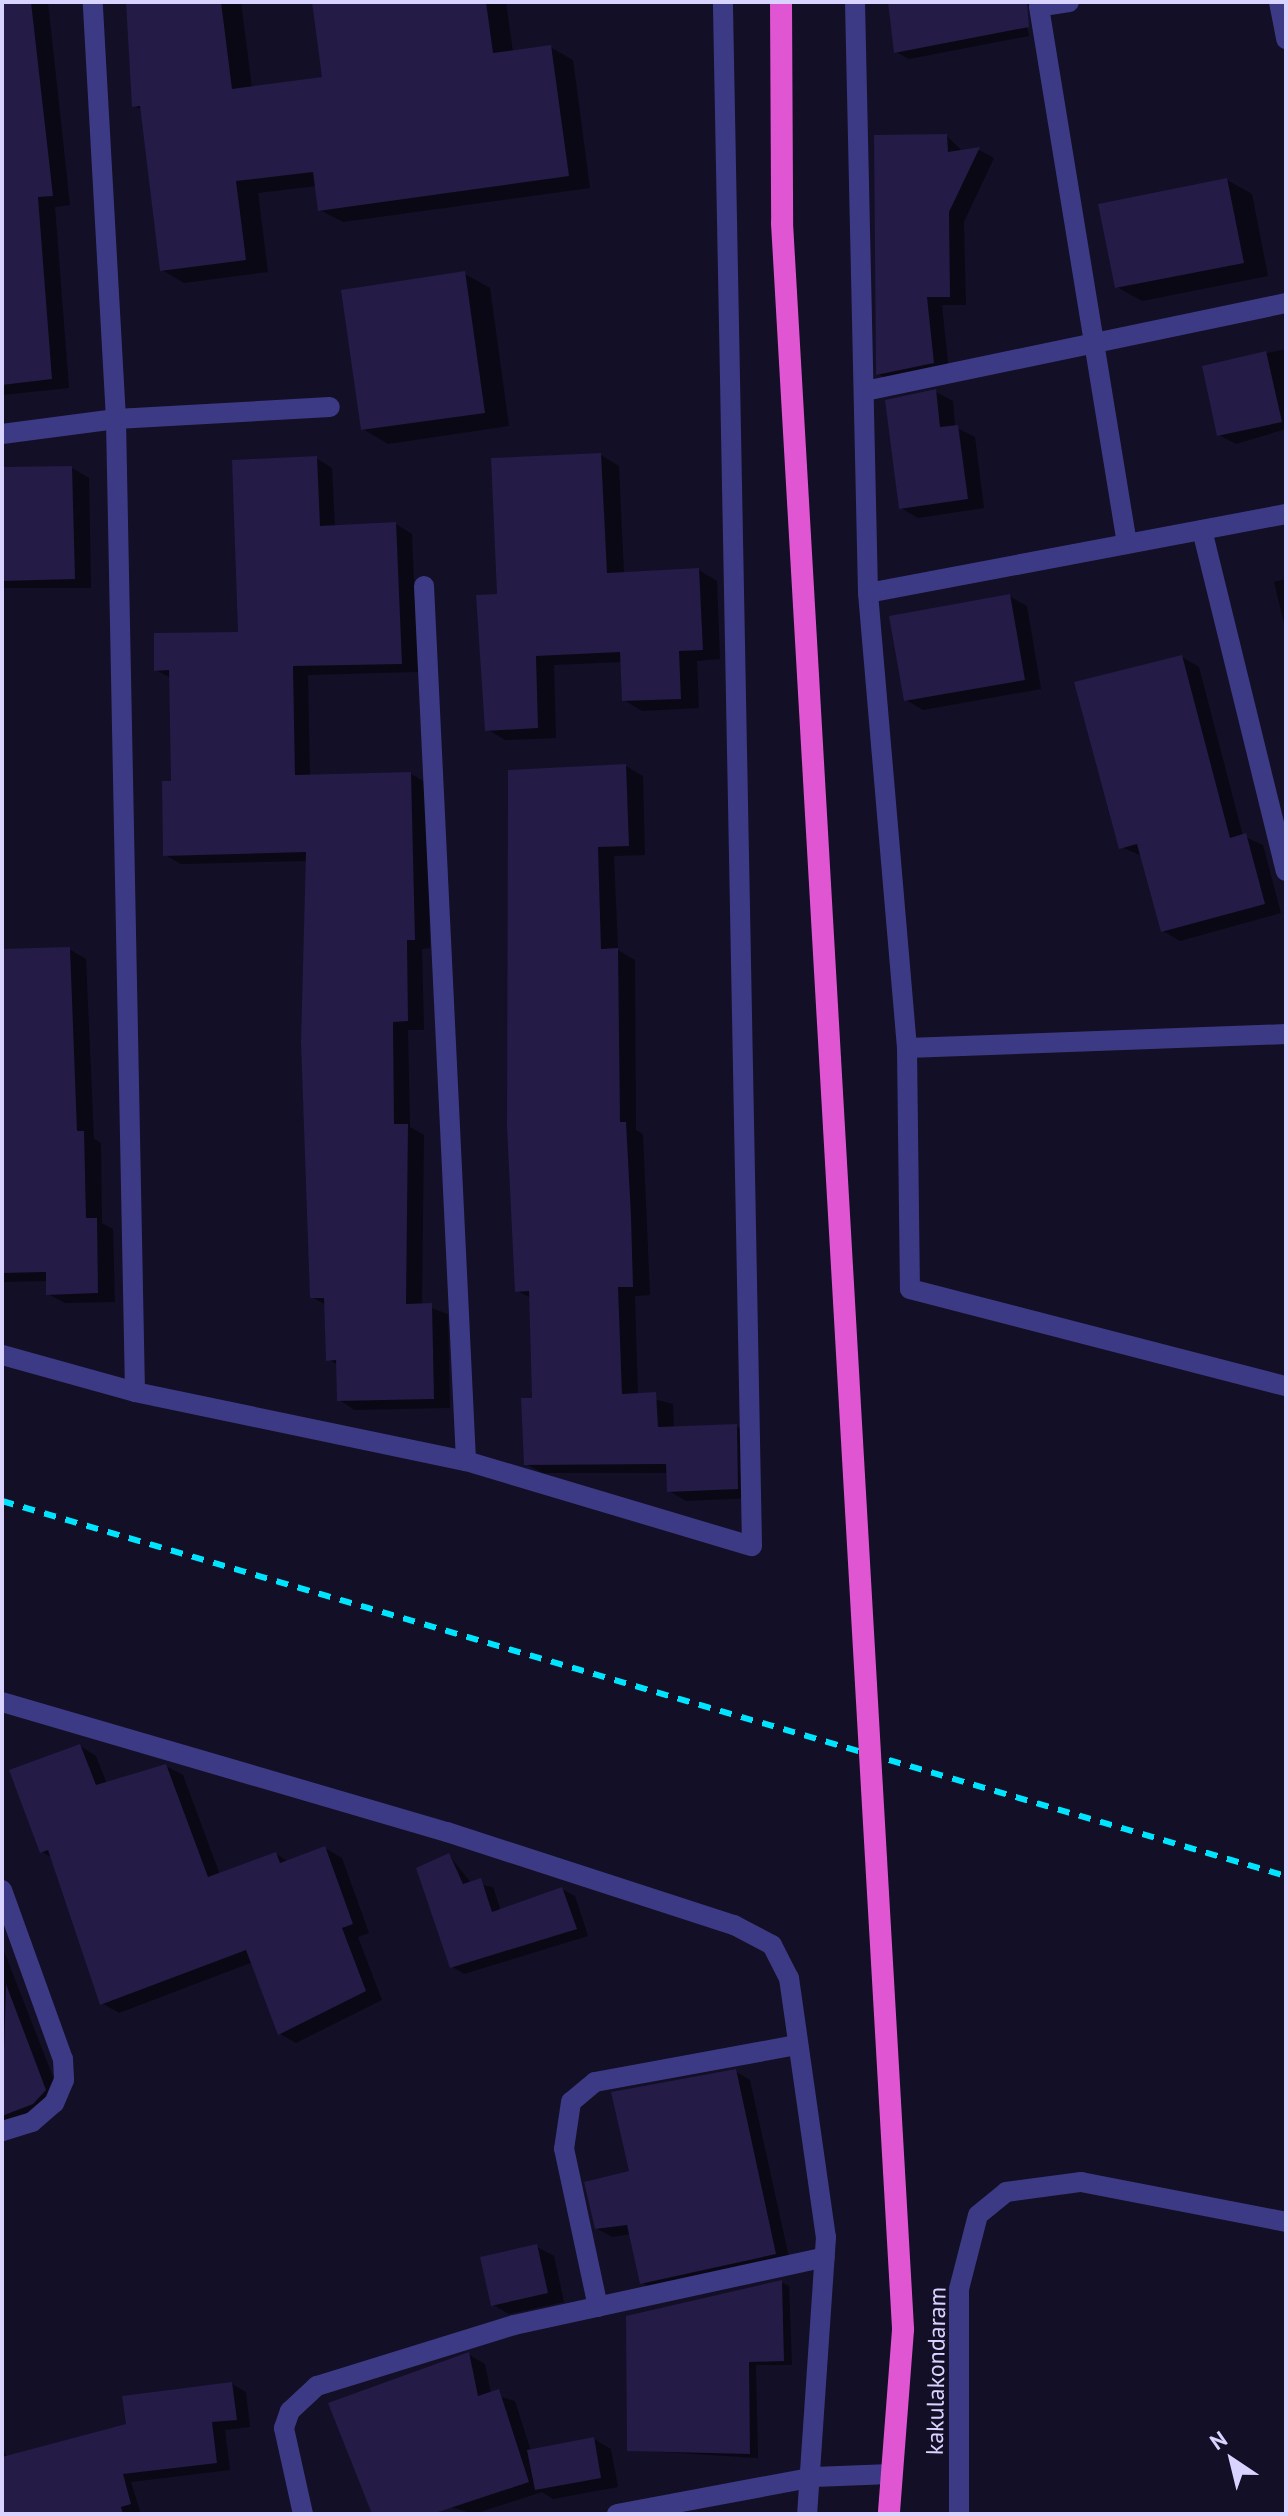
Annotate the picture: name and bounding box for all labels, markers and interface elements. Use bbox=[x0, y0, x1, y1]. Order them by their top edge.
street label: kakulakondaram bbox=[920, 2287, 952, 2455]
north arrow bbox=[1192, 2420, 1272, 2500]
text: N bbox=[1204, 2425, 1232, 2456]

